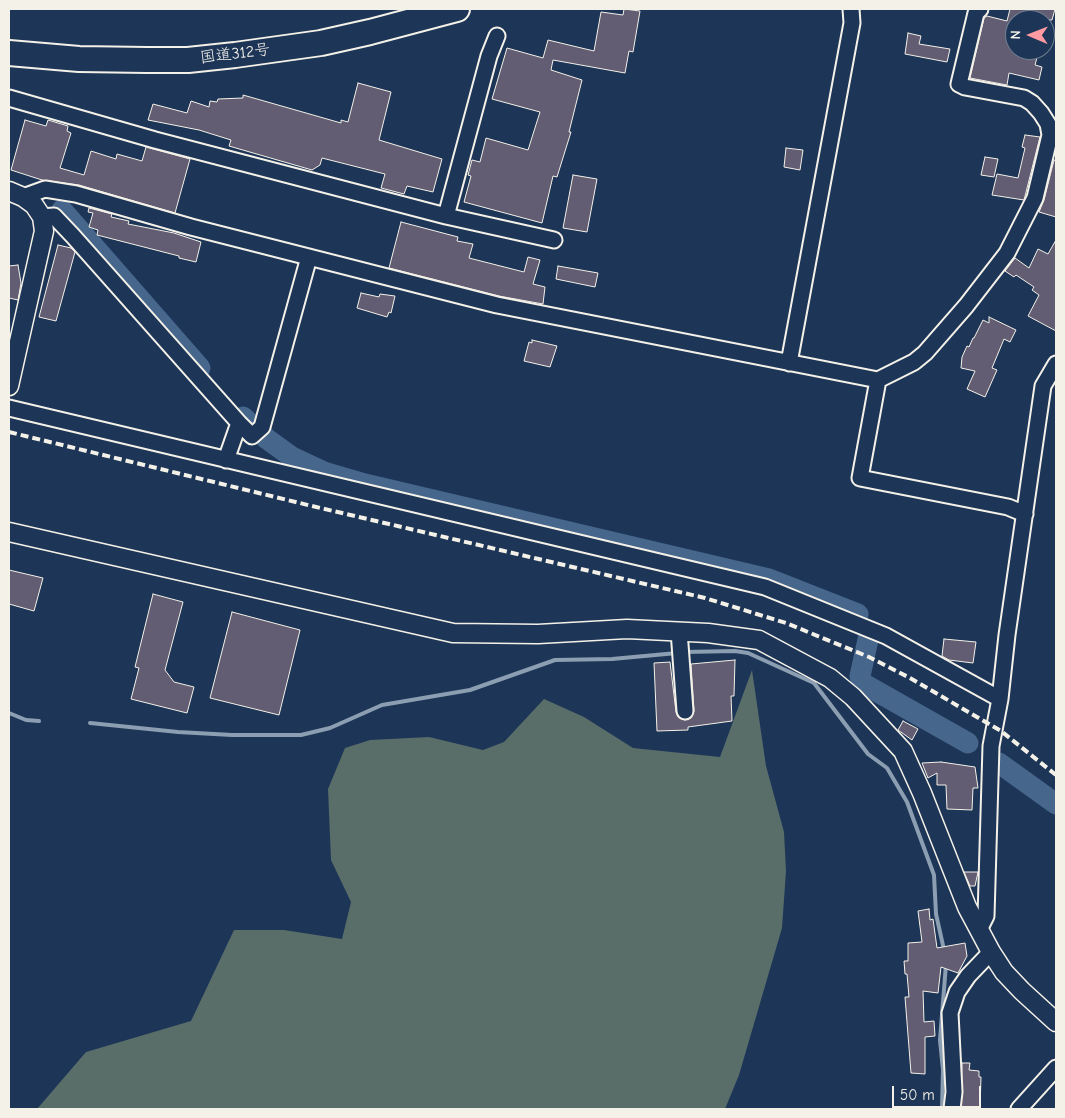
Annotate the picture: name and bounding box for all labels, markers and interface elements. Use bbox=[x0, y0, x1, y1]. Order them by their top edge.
north arrow bbox=[1005, 10, 1055, 60]
text: N bbox=[1007, 30, 1024, 39]
street label: 国道312号 bbox=[199, 40, 271, 68]
scale bar bbox=[895, 1076, 984, 1108]
text: 50 m bbox=[900, 1086, 935, 1104]

